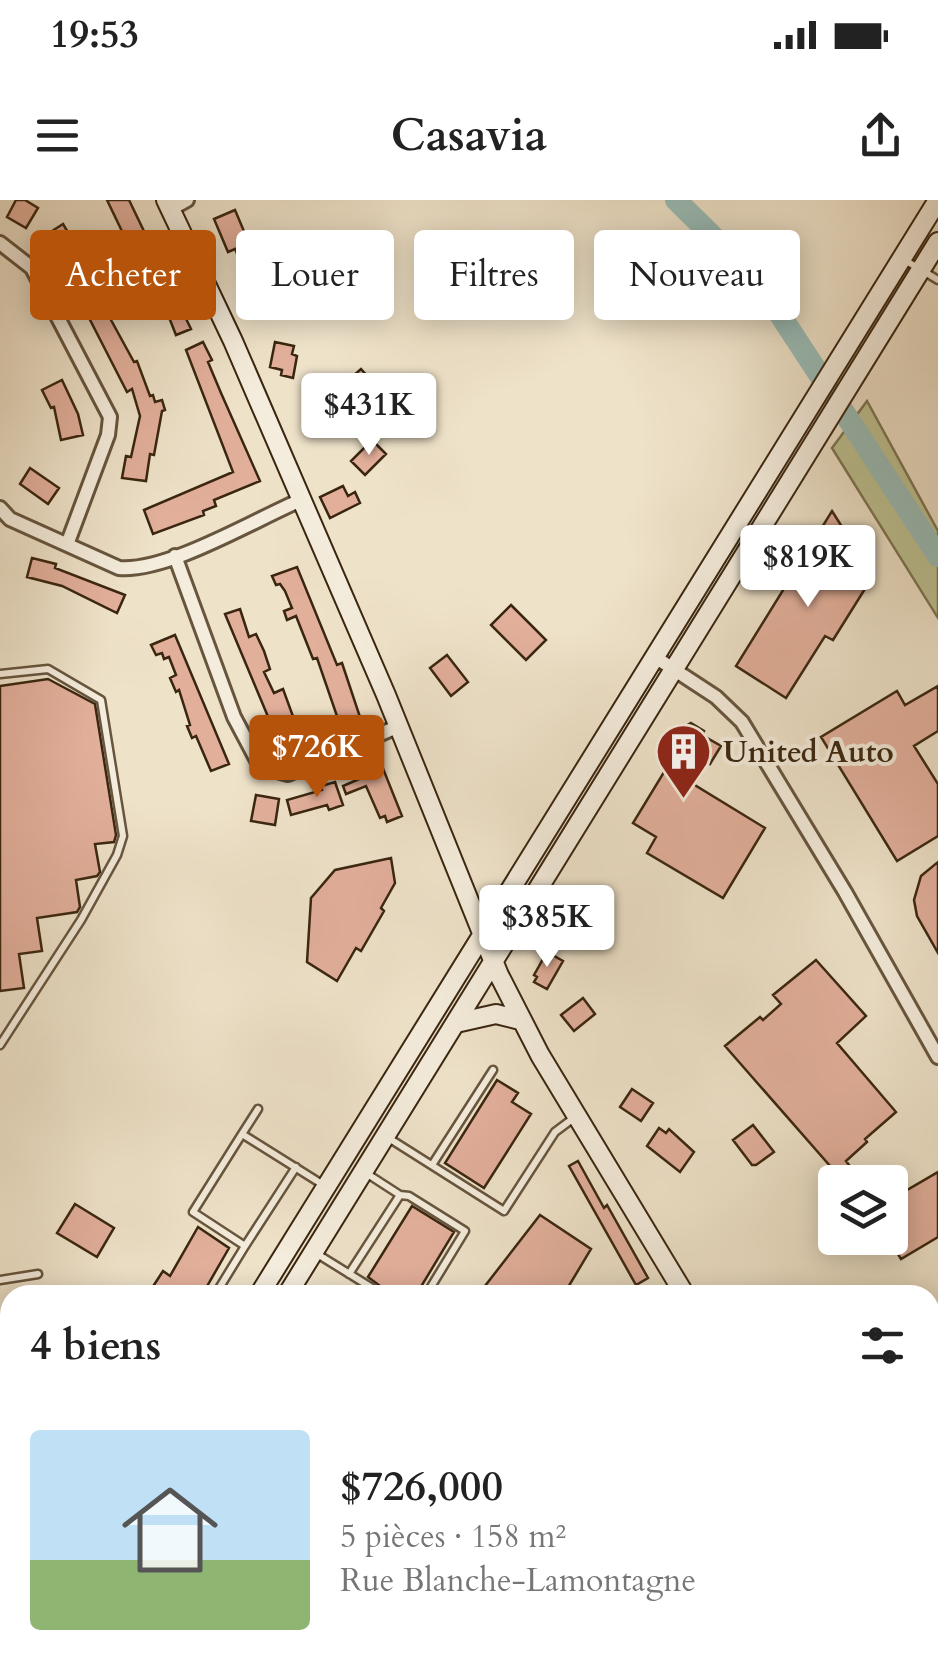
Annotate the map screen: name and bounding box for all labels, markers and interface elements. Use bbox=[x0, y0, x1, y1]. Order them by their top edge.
text: 19:53 bbox=[50, 9, 139, 61]
text: Casavia bbox=[391, 105, 547, 166]
icon: menu bbox=[30, 108, 85, 163]
icon: share bbox=[853, 108, 908, 163]
chip: Acheter bbox=[30, 230, 216, 320]
chip: Louer bbox=[236, 230, 394, 320]
chip: Filtres bbox=[414, 230, 574, 320]
chip: Nouveau bbox=[594, 230, 800, 320]
pin: $431K bbox=[299, 373, 439, 458]
text: $431K bbox=[323, 383, 415, 427]
pin: $819K bbox=[738, 525, 878, 610]
text: $819K bbox=[762, 535, 854, 579]
pin: $726K bbox=[247, 715, 387, 800]
building icon: United Auto bbox=[654, 722, 714, 801]
text: $726K bbox=[271, 725, 363, 769]
place label: United Auto bbox=[723, 732, 894, 773]
pin: $385K bbox=[477, 885, 617, 970]
text: $385K bbox=[501, 895, 593, 939]
map controls bbox=[818, 1165, 908, 1255]
button: layers bbox=[818, 1165, 908, 1255]
text: 4 biens bbox=[30, 1317, 161, 1374]
icon: filters bbox=[855, 1318, 910, 1373]
text: $726,000 bbox=[340, 1458, 503, 1515]
icon: home bbox=[110, 1470, 230, 1590]
text: 5 pièces · 158 m² bbox=[340, 1515, 566, 1559]
text: Rue Blanche-Lamontagne bbox=[340, 1559, 696, 1603]

